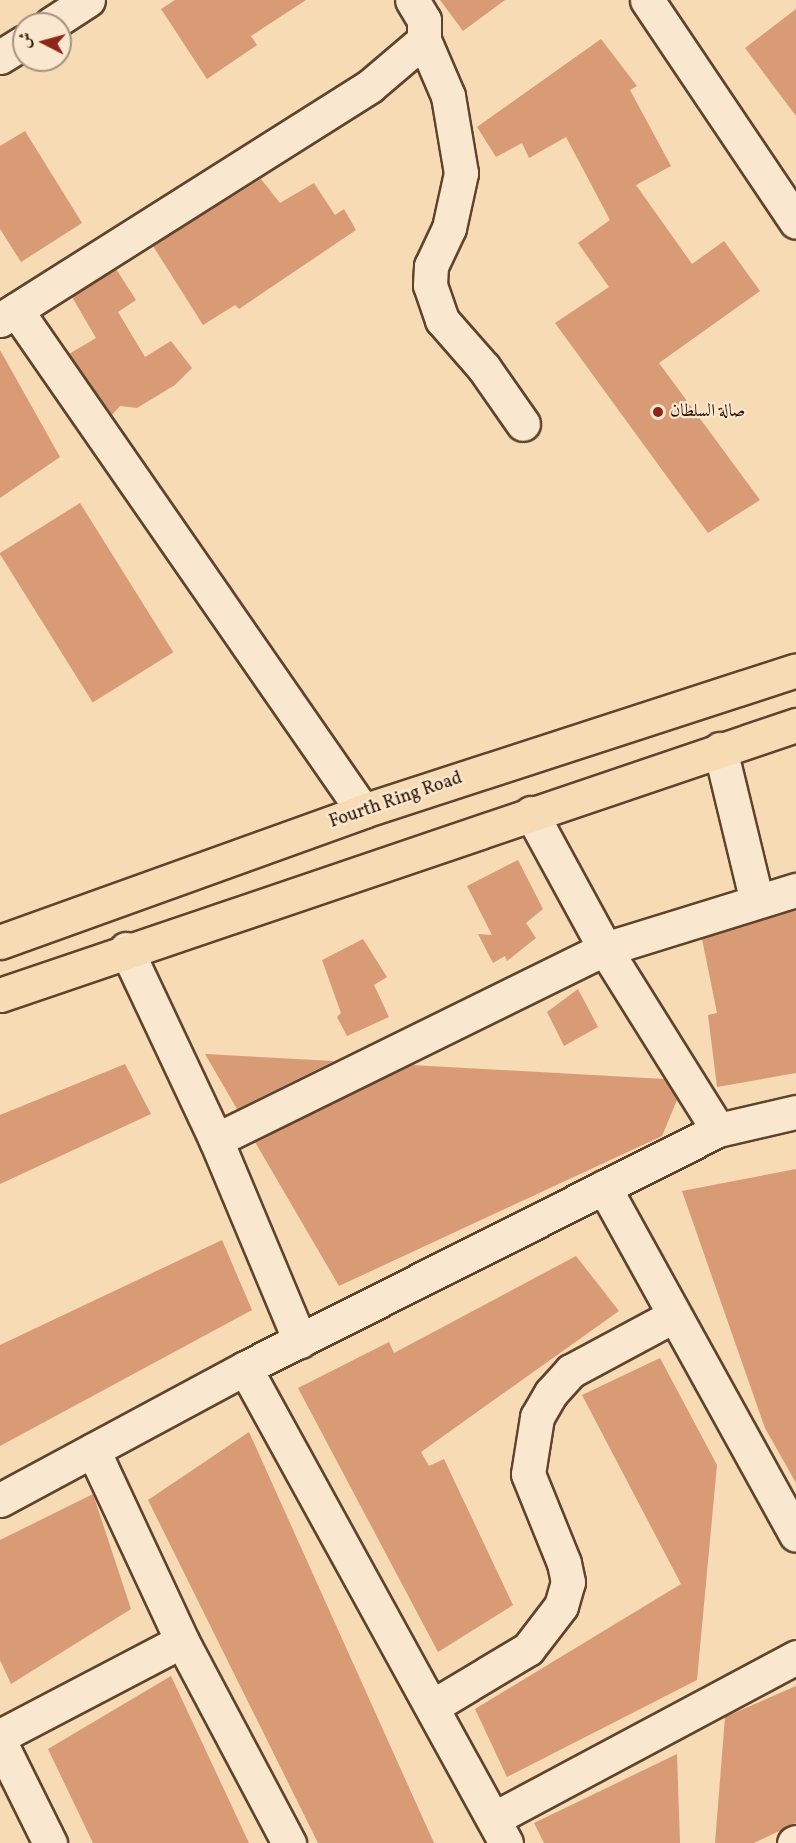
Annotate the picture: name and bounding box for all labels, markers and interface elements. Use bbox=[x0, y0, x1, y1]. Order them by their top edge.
north arrow bbox=[12, 12, 72, 72]
text: ش bbox=[14, 31, 38, 49]
place label: صالة السلطان bbox=[670, 401, 745, 423]
marker: صالة السلطان bbox=[651, 405, 665, 419]
street label: Fourth Ring Road bbox=[327, 768, 465, 834]

